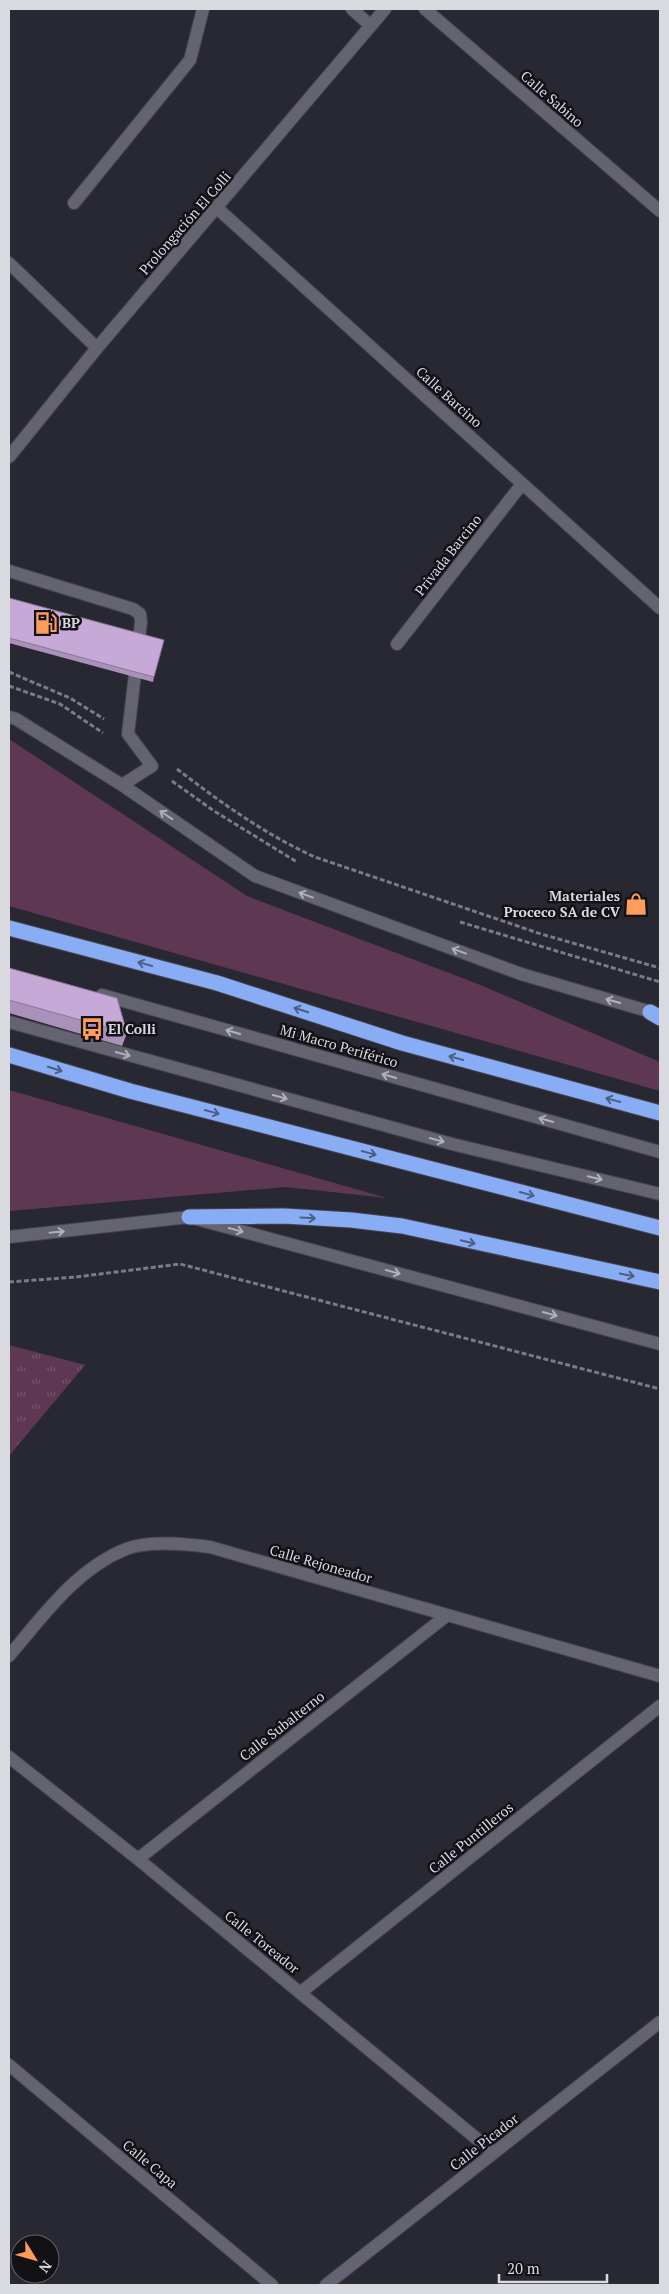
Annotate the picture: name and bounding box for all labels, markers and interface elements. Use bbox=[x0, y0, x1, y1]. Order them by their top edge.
street label: Calle Sabino bbox=[517, 66, 588, 131]
street label: Prolongación El Colli bbox=[134, 167, 235, 278]
street label: Calle Barcino bbox=[412, 362, 487, 432]
street label: Privada Barcino bbox=[410, 510, 485, 599]
fuel station icon: BP bbox=[33, 610, 59, 636]
place label: BP bbox=[62, 613, 80, 632]
one-way arrow bbox=[159, 810, 173, 820]
place label: Materiales Proceco SA de CV bbox=[504, 886, 621, 921]
one-way arrow bbox=[299, 890, 315, 899]
shop icon: Materiales Proceco SA de CV bbox=[623, 891, 649, 917]
one-way arrow bbox=[452, 946, 467, 955]
one-way arrow bbox=[138, 959, 154, 968]
one-way arrow bbox=[606, 996, 622, 1005]
one-way arrow bbox=[293, 1005, 309, 1015]
bus stop icon: El Colli bbox=[79, 1016, 105, 1042]
place label: El Colli bbox=[108, 1019, 156, 1038]
street label: Mi Macro Periférico bbox=[278, 1020, 401, 1072]
one-way arrow bbox=[225, 1027, 241, 1037]
one-way arrow bbox=[115, 1049, 131, 1059]
one-way arrow bbox=[449, 1053, 465, 1062]
one-way arrow bbox=[47, 1064, 63, 1074]
one-way arrow bbox=[382, 1071, 398, 1081]
one-way arrow bbox=[271, 1092, 287, 1102]
one-way arrow bbox=[606, 1095, 622, 1105]
one-way arrow bbox=[204, 1108, 220, 1117]
one-way arrow bbox=[538, 1115, 554, 1124]
one-way arrow bbox=[428, 1135, 444, 1145]
one-way arrow bbox=[361, 1149, 377, 1158]
one-way arrow bbox=[586, 1174, 602, 1183]
one-way arrow bbox=[518, 1189, 534, 1199]
one-way arrow bbox=[300, 1213, 316, 1222]
one-way arrow bbox=[228, 1225, 244, 1235]
one-way arrow bbox=[49, 1227, 65, 1237]
one-way arrow bbox=[460, 1237, 476, 1247]
one-way arrow bbox=[385, 1267, 401, 1277]
one-way arrow bbox=[619, 1271, 635, 1280]
one-way arrow bbox=[542, 1310, 558, 1319]
street label: Calle Rejoneador bbox=[268, 1540, 375, 1587]
street label: Calle Subalterno bbox=[235, 1686, 328, 1765]
street label: Calle Puntilleros bbox=[424, 1798, 517, 1878]
street label: Calle Toreador bbox=[221, 1906, 304, 1978]
street label: Calle Picador bbox=[446, 2108, 522, 2174]
street label: Calle Capa bbox=[119, 2135, 182, 2192]
north arrow bbox=[10, 2234, 60, 2284]
scale bar bbox=[499, 2252, 606, 2284]
text: N bbox=[35, 2257, 57, 2277]
text: 20 m bbox=[507, 2258, 540, 2278]

